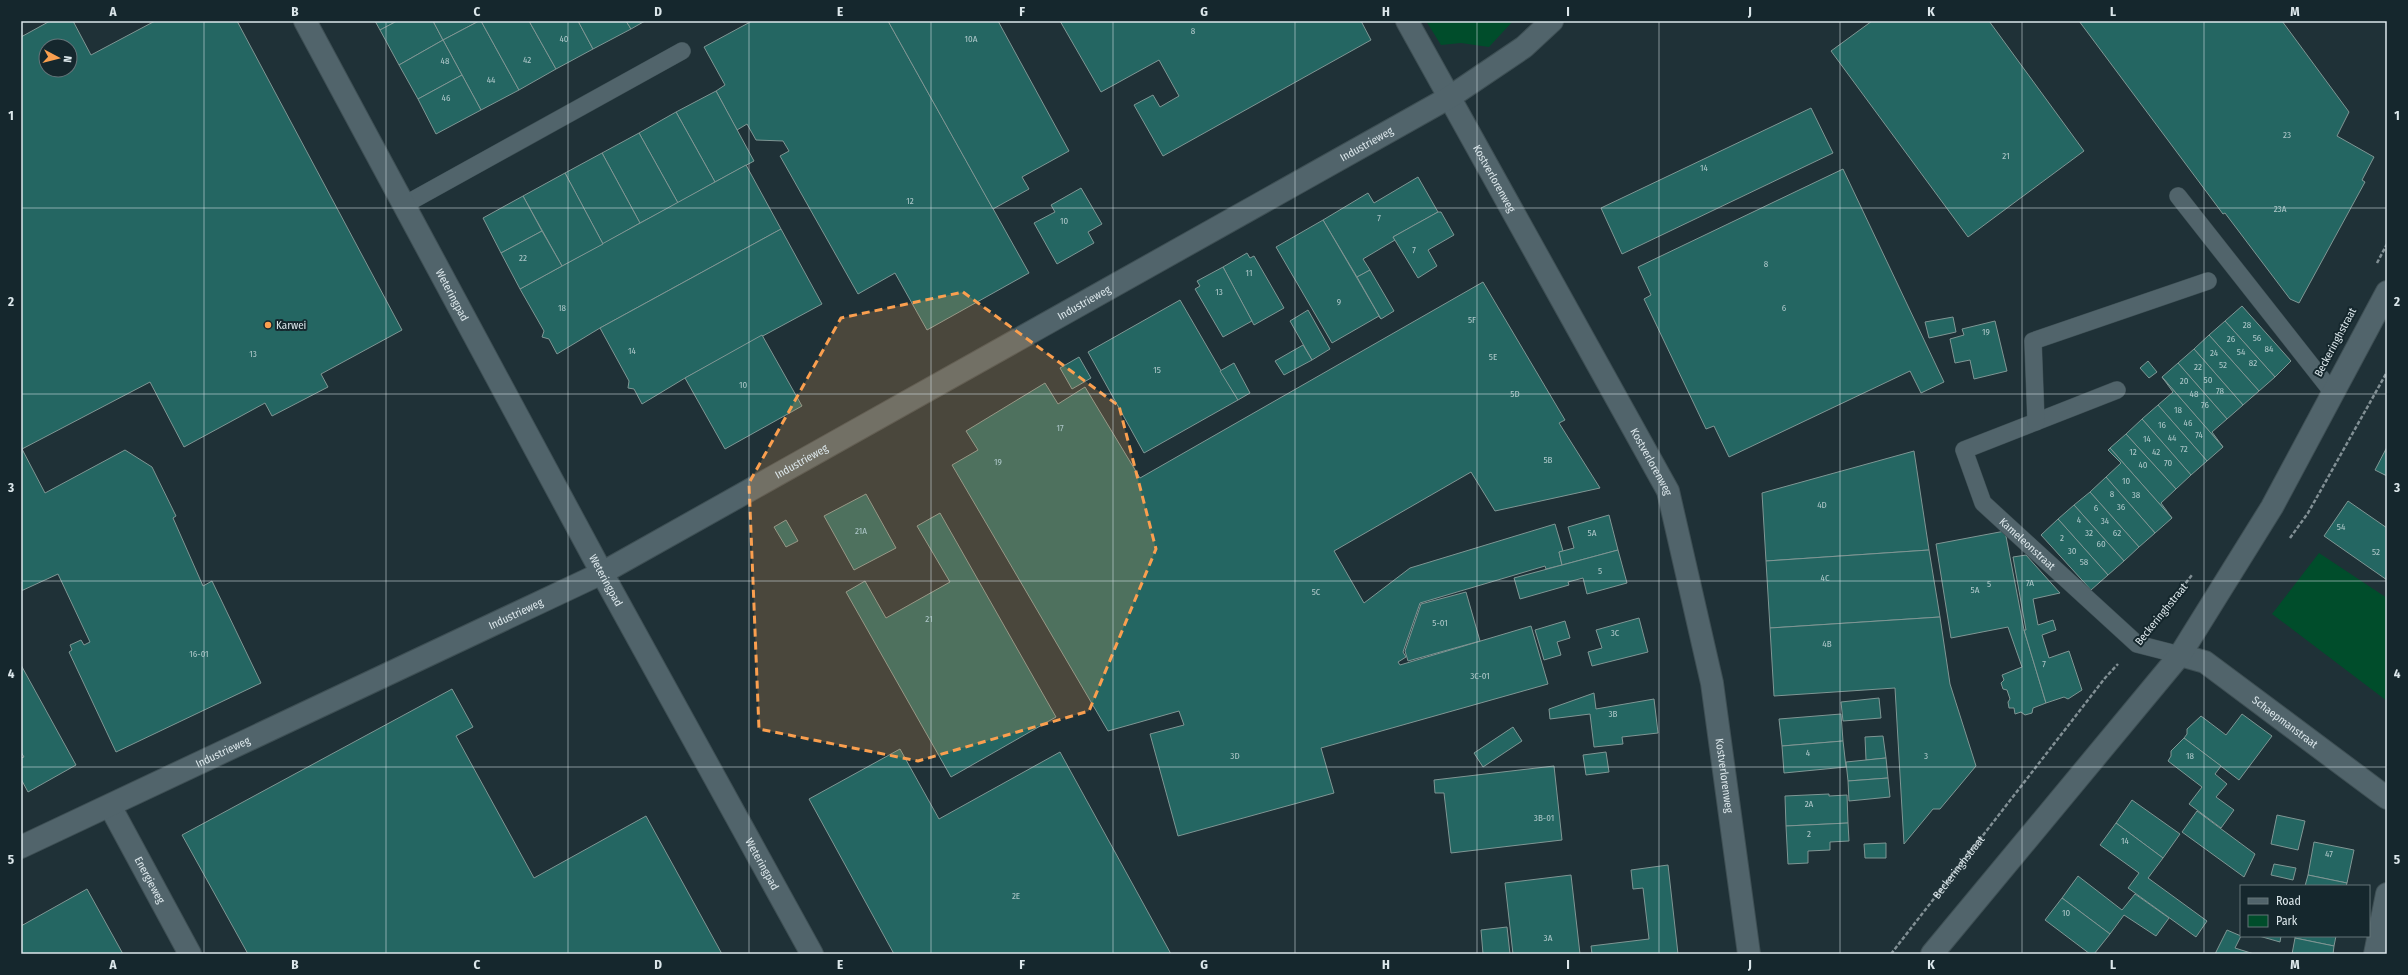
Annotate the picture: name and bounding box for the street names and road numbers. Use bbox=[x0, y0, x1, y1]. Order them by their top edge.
street label: Industrieweg bbox=[1338, 124, 1396, 164]
street label: Kostverlorenweg bbox=[1470, 143, 1518, 215]
street label: Weteringpad bbox=[433, 267, 471, 323]
street label: Industrieweg bbox=[1055, 283, 1114, 323]
street label: Beckeringhstraat bbox=[2312, 305, 2359, 379]
street label: Kostverlorenweg bbox=[1627, 426, 1675, 497]
street label: Industrieweg bbox=[773, 441, 831, 482]
street label: Kameleonstraat bbox=[1997, 515, 2058, 573]
street label: Weteringpad bbox=[586, 552, 625, 609]
street label: Beckeringhstraat bbox=[2132, 580, 2191, 648]
street label: Industrieweg bbox=[487, 595, 546, 633]
street label: Schaepmanstraat bbox=[2249, 694, 2320, 751]
street label: Industrieweg bbox=[194, 734, 253, 771]
street label: Kostverlorenweg bbox=[1713, 738, 1736, 815]
street label: Beckeringhstraat bbox=[1930, 833, 1988, 901]
street label: Weteringpad bbox=[742, 836, 781, 892]
street label: Energieweg bbox=[132, 855, 168, 906]

